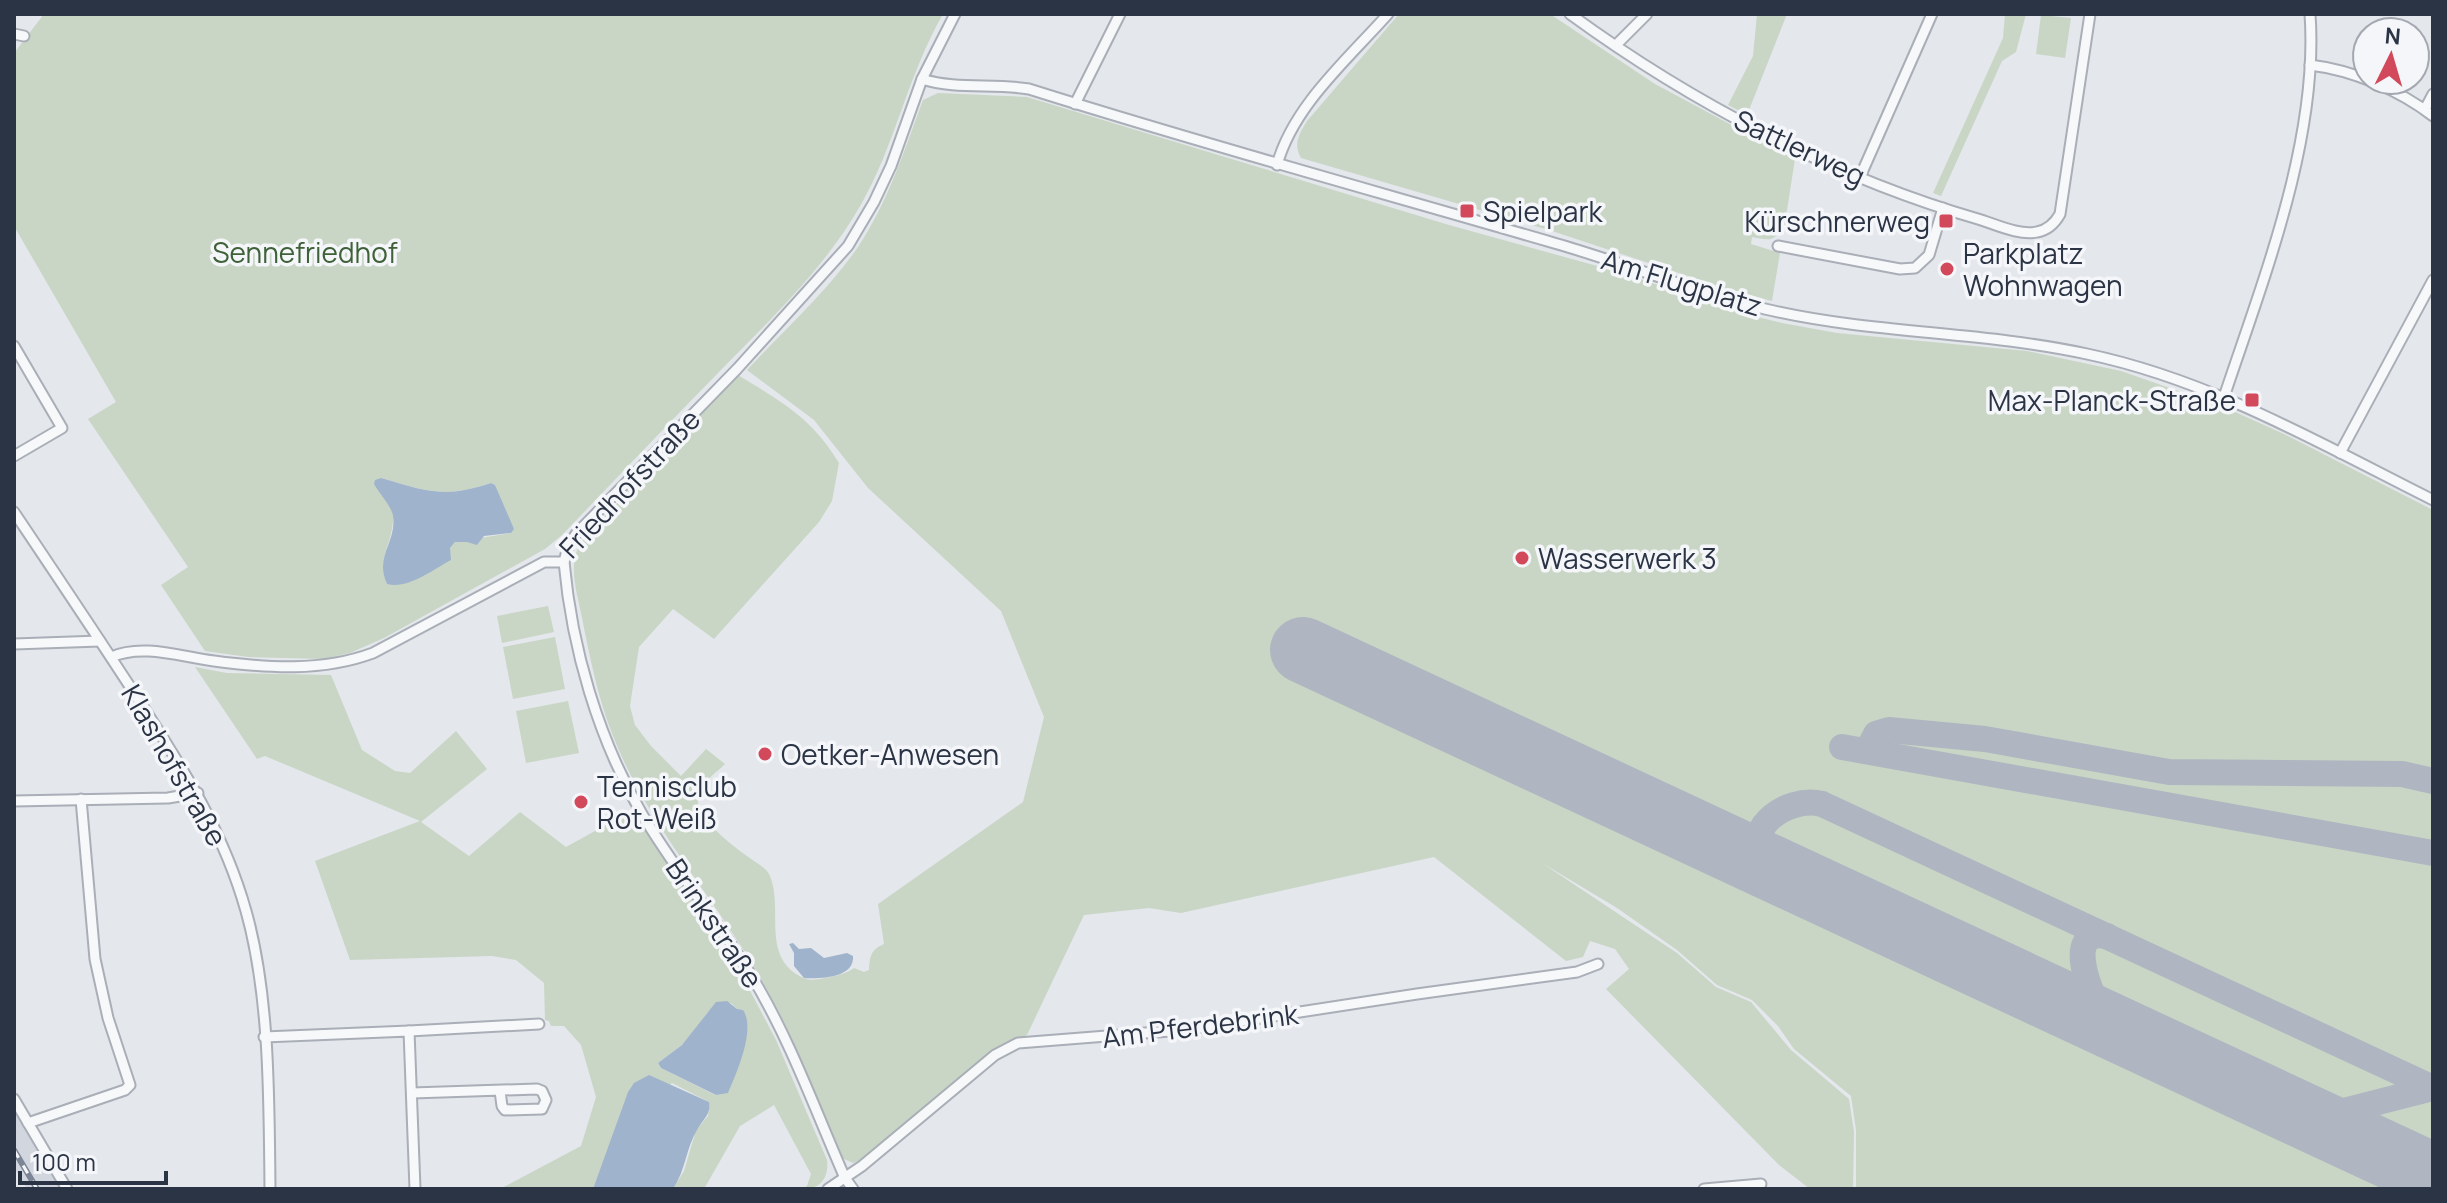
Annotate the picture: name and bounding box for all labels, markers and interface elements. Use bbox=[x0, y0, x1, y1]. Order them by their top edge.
north arrow bbox=[2351, 16, 2431, 96]
text: N bbox=[2384, 20, 2402, 52]
street label: Sattlerweg bbox=[1728, 100, 1872, 194]
place label: Spielpark bbox=[1483, 192, 1604, 230]
marker: Spielpark bbox=[1458, 202, 1476, 220]
place label: Kürschnerweg bbox=[1744, 202, 1930, 240]
marker: Kürschnerweg bbox=[1937, 212, 1955, 230]
park label: Sennefriedhof bbox=[212, 233, 398, 271]
place label: Parkplatz Wohnwagen bbox=[1963, 234, 2123, 304]
street label: Am Flugplatz bbox=[1597, 240, 1767, 324]
marker: Parkplatz Wohnwagen bbox=[1938, 260, 1956, 278]
place label: Max-Planck-Straße bbox=[1988, 381, 2236, 419]
marker: Max-Planck-Straße bbox=[2243, 391, 2261, 409]
street label: Friedhofstraße bbox=[550, 400, 708, 566]
place label: Wasserwerk 3 bbox=[1538, 539, 1717, 577]
marker: Wasserwerk 3 bbox=[1513, 549, 1531, 567]
street label: Klashofstraße bbox=[113, 677, 237, 853]
place label: Oetker-Anwesen bbox=[781, 735, 999, 773]
marker: Oetker-Anwesen bbox=[756, 745, 774, 763]
place label: Tennisclub Rot-Weiß bbox=[597, 767, 737, 837]
marker: Tennisclub Rot-Weiß bbox=[572, 793, 590, 811]
street label: Brinkstraße bbox=[658, 851, 772, 995]
street label: Am Pferdebrink bbox=[1100, 994, 1301, 1056]
scale bar bbox=[20, 1135, 166, 1185]
text: 100 m bbox=[32, 1145, 96, 1178]

